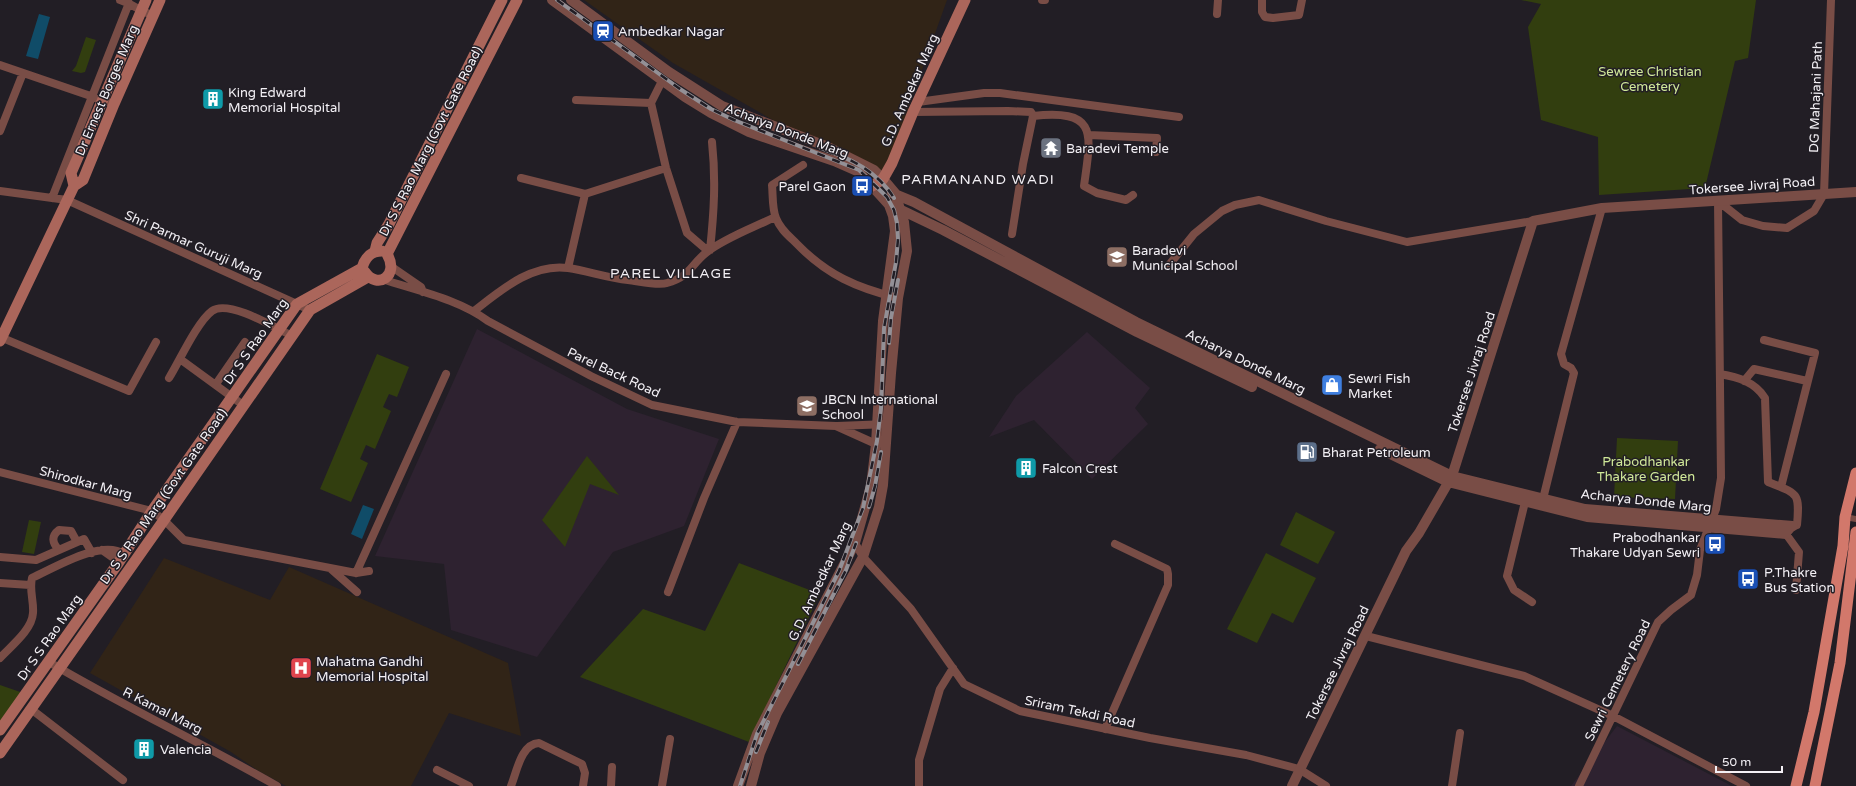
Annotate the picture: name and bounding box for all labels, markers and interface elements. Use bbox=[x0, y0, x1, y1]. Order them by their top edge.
station icon: Ambedkar Nagar bbox=[590, 18, 616, 44]
street label: Dr Ernest Borges Marg bbox=[72, 23, 142, 158]
place label: Ambedkar Nagar bbox=[618, 24, 724, 40]
street label: G.D. Ambekar Marg bbox=[878, 31, 942, 149]
street label: DG Mahajani Path bbox=[1806, 41, 1826, 153]
street label: Dr S S Rao Marg (Govt Gate Road) bbox=[376, 44, 486, 239]
park label: Sewree Christian Cemetery bbox=[1598, 64, 1702, 95]
place label: King Edward Memorial Hospital bbox=[228, 85, 340, 116]
building icon: King Edward Memorial Hospital bbox=[200, 86, 226, 112]
street label: Acharya Donde Marg bbox=[722, 100, 851, 162]
temple icon: Baradevi Temple bbox=[1038, 135, 1064, 161]
place label: Baradevi Temple bbox=[1066, 141, 1169, 157]
district label: PARMANAND WADI bbox=[901, 171, 1055, 188]
bus stop icon: Parel Gaon bbox=[849, 173, 875, 199]
street label: Tokersee Jivraj Road bbox=[1688, 174, 1816, 198]
place label: Parel Gaon bbox=[779, 179, 846, 195]
street label: Shri Parmar Guruji Marg bbox=[122, 207, 265, 283]
place label: Baradevi Municipal School bbox=[1132, 243, 1238, 274]
school or university icon: Baradevi Municipal School bbox=[1104, 244, 1130, 270]
district label: PAREL VILLAGE bbox=[610, 265, 732, 282]
street label: Dr S S Rao Marg bbox=[220, 295, 291, 388]
street label: Tokersee Jivraj Road bbox=[1445, 310, 1499, 435]
street label: Acharya Donde Marg bbox=[1183, 326, 1308, 398]
street label: Parel Back Road bbox=[564, 344, 663, 401]
place label: Sewri Fish Market bbox=[1348, 371, 1410, 402]
shop icon: Sewri Fish Market bbox=[1319, 372, 1345, 398]
place label: JBCN International School bbox=[822, 392, 938, 423]
school or university icon: JBCN International School bbox=[794, 393, 820, 419]
street label: Dr S S Rao Marg (Govt Gate Road) bbox=[97, 406, 231, 588]
fuel station icon: Bharat Petroleum bbox=[1294, 439, 1320, 465]
place label: Bharat Petroleum bbox=[1322, 445, 1431, 461]
park label: Prabodhankar Thakare Garden bbox=[1597, 454, 1695, 485]
building icon: Falcon Crest bbox=[1013, 455, 1039, 481]
place label: Falcon Crest bbox=[1042, 461, 1118, 477]
street label: Shirodkar Marg bbox=[38, 463, 134, 503]
street label: Acharya Donde Marg bbox=[1580, 486, 1712, 516]
street label: G.D. Ambedkar Marg bbox=[785, 519, 855, 644]
place label: Prabodhankar Thakare Udyan Sewri bbox=[1570, 530, 1700, 561]
bus stop icon: Prabodhankar Thakare Udyan Sewri bbox=[1702, 531, 1728, 557]
place label: P.Thakre Bus Station bbox=[1764, 565, 1834, 596]
bus stop icon: P.Thakre Bus Station bbox=[1735, 566, 1761, 592]
street label: Dr S S Rao Marg bbox=[14, 591, 85, 684]
street label: Tokersee Jivraj Road bbox=[1303, 603, 1373, 724]
street label: Sewri Cemetery Road bbox=[1582, 617, 1654, 744]
place label: Mahatma Gandhi Memorial Hospital bbox=[316, 654, 428, 685]
hospital icon: Mahatma Gandhi Memorial Hospital bbox=[288, 655, 314, 681]
street label: R Kamal Marg bbox=[120, 684, 205, 738]
street label: Sriram Tekdi Road bbox=[1023, 692, 1137, 732]
building icon: Valencia bbox=[131, 736, 157, 762]
place label: Valencia bbox=[160, 742, 212, 758]
scale bar bbox=[1716, 748, 1782, 774]
text: 50 m bbox=[1722, 755, 1751, 769]

